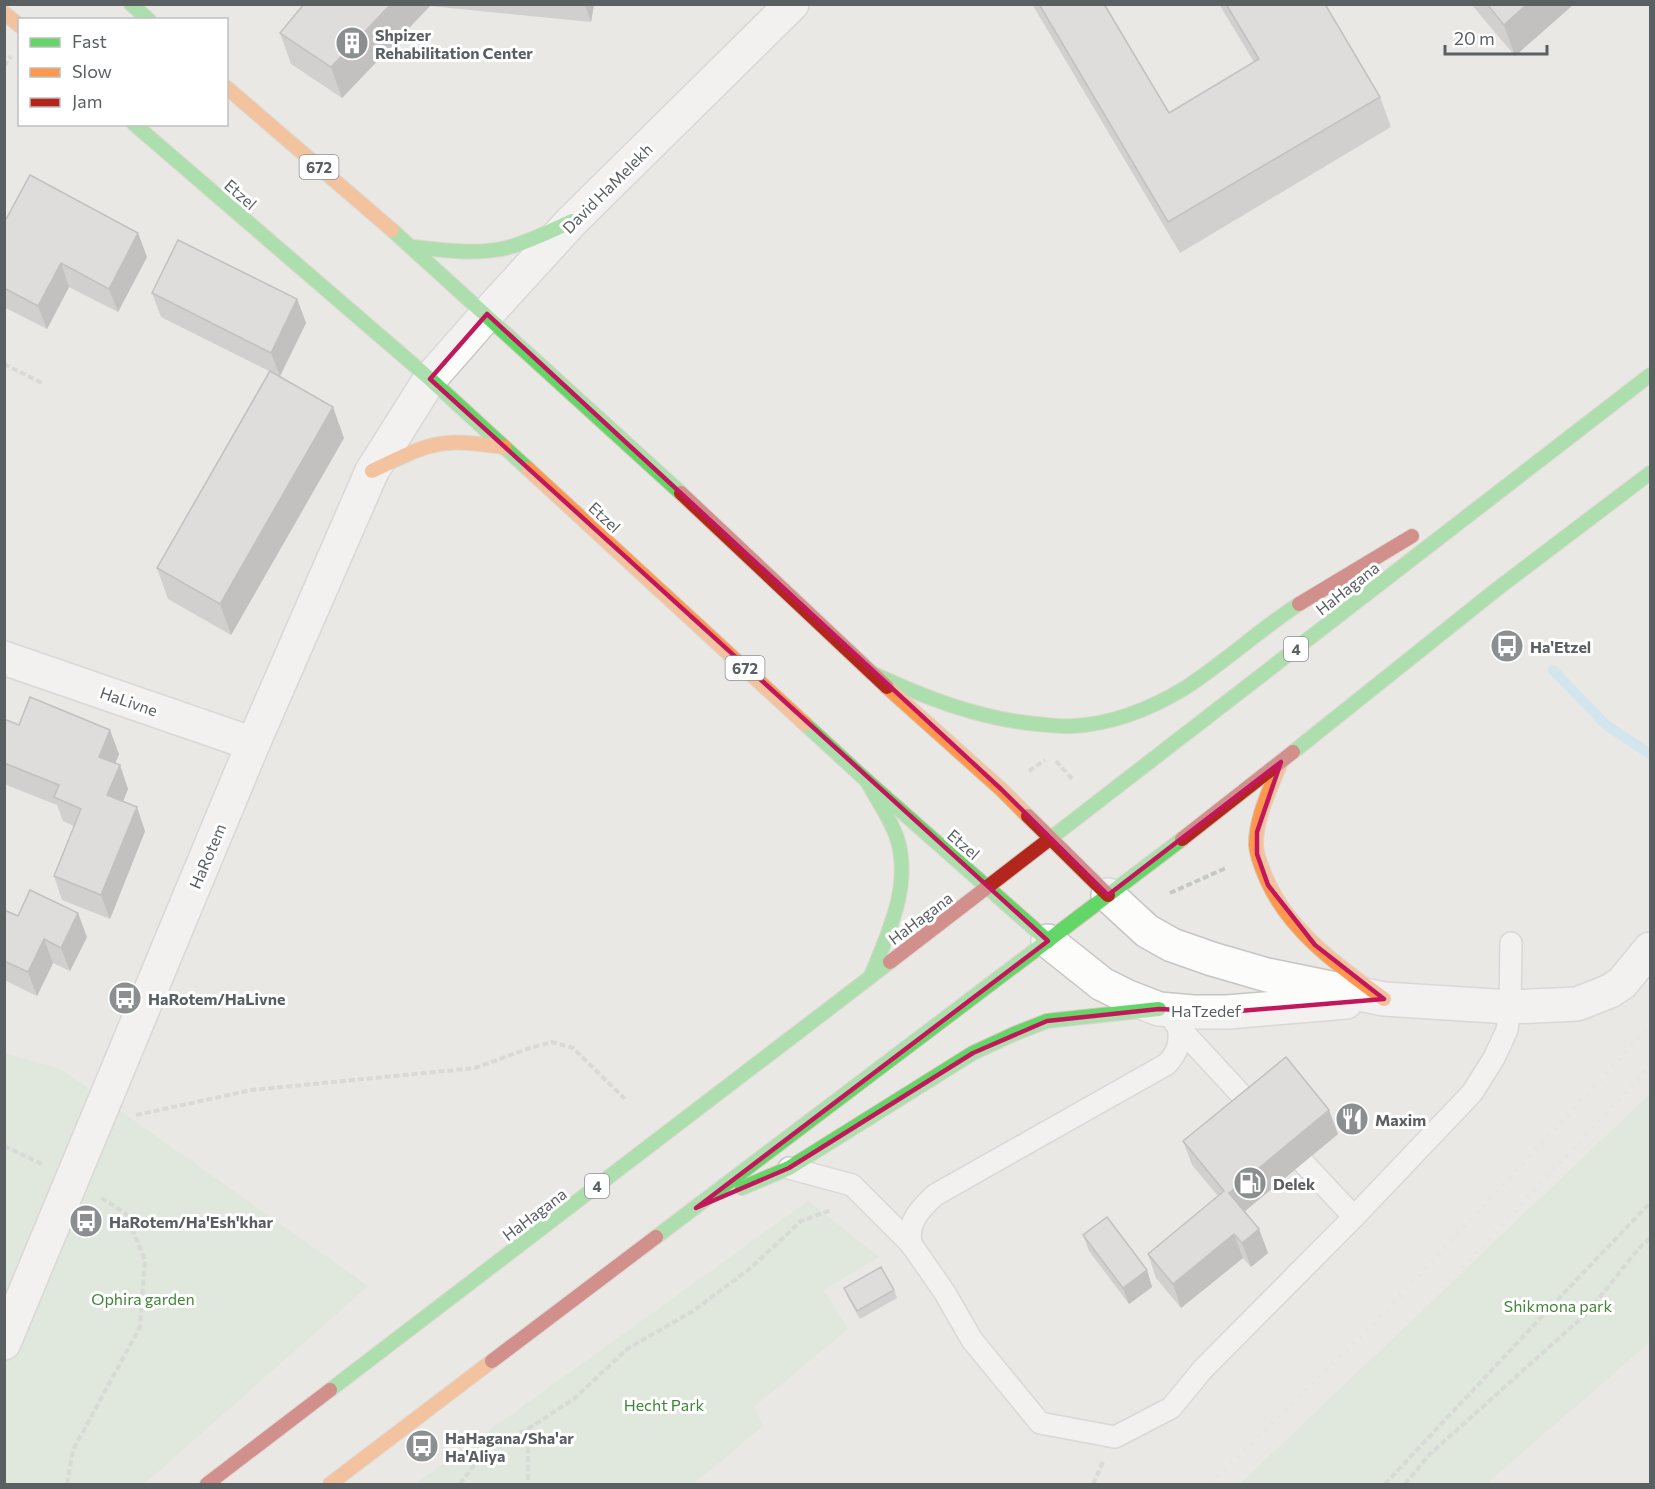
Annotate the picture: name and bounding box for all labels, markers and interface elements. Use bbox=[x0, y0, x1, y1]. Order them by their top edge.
legend bbox=[18, 18, 228, 126]
scale bar bbox=[1445, 18, 1547, 56]
building icon: Shpizer Rehabilitation Center bbox=[334, 25, 370, 61]
place label: Shpizer Rehabilitation Center bbox=[375, 25, 533, 62]
text: 20 m bbox=[1454, 27, 1495, 49]
text: Fast bbox=[72, 30, 107, 52]
text: Slow bbox=[72, 60, 112, 82]
text: Jam bbox=[72, 90, 102, 112]
street label: David HaMelekh bbox=[558, 139, 656, 237]
road number: 672 bbox=[300, 155, 338, 179]
street label: Etzel bbox=[221, 175, 261, 213]
street label: Etzel bbox=[585, 498, 625, 536]
street label: HaHagana bbox=[1312, 557, 1382, 619]
bus stop icon: Ha'Etzel bbox=[1489, 628, 1525, 664]
road number: 4 bbox=[1284, 637, 1308, 661]
place label: Ha'Etzel bbox=[1530, 637, 1591, 656]
road number: 672 bbox=[726, 656, 764, 680]
street label: HaLivne bbox=[98, 682, 160, 720]
street label: HaRotem bbox=[185, 821, 229, 891]
street label: Etzel bbox=[944, 825, 984, 863]
street label: HaHagana bbox=[884, 888, 956, 948]
bus stop icon: HaRotem/HaLivne bbox=[107, 980, 143, 1016]
place label: HaRotem/HaLivne bbox=[148, 989, 285, 1008]
street label: HaTzedef bbox=[1171, 1001, 1242, 1020]
restaurant icon: Maxim bbox=[1334, 1101, 1370, 1137]
place label: Maxim bbox=[1375, 1110, 1426, 1129]
fuel station icon: Delek bbox=[1232, 1165, 1268, 1201]
road number: 4 bbox=[585, 1174, 609, 1198]
place label: Delek bbox=[1273, 1174, 1316, 1193]
street label: HaHagana bbox=[498, 1184, 570, 1244]
bus stop icon: HaRotem/Ha'Esh'khar bbox=[68, 1203, 104, 1239]
place label: HaRotem/Ha'Esh'khar bbox=[109, 1212, 273, 1231]
park label: Ophira garden bbox=[91, 1289, 195, 1308]
park label: Shikmona park bbox=[1504, 1296, 1612, 1315]
park label: Hecht Park bbox=[624, 1395, 705, 1414]
bus stop icon: HaHagana/Sha'ar Ha'Aliya bbox=[404, 1428, 440, 1464]
place label: HaHagana/Sha'ar Ha'Aliya bbox=[445, 1428, 574, 1465]

